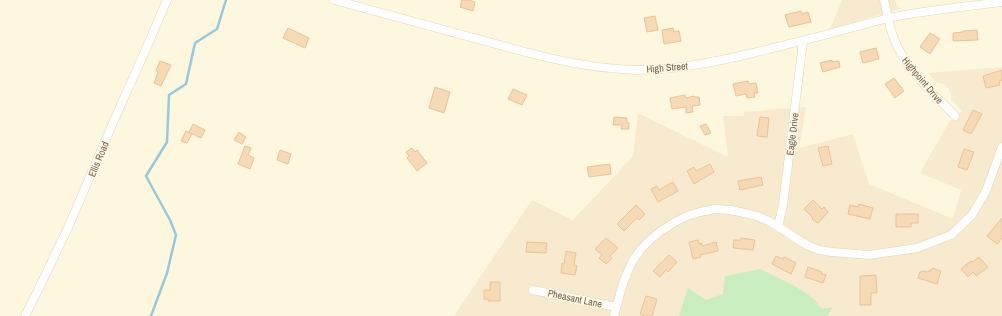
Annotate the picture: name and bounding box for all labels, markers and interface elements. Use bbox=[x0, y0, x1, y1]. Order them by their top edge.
street label: Highpoint Drive bbox=[899, 54, 946, 107]
street label: High Street bbox=[646, 59, 689, 76]
street label: Eagle Drive bbox=[783, 112, 802, 156]
street label: Ellis Road bbox=[85, 139, 112, 179]
street label: Pheasant Lane bbox=[547, 286, 604, 311]

